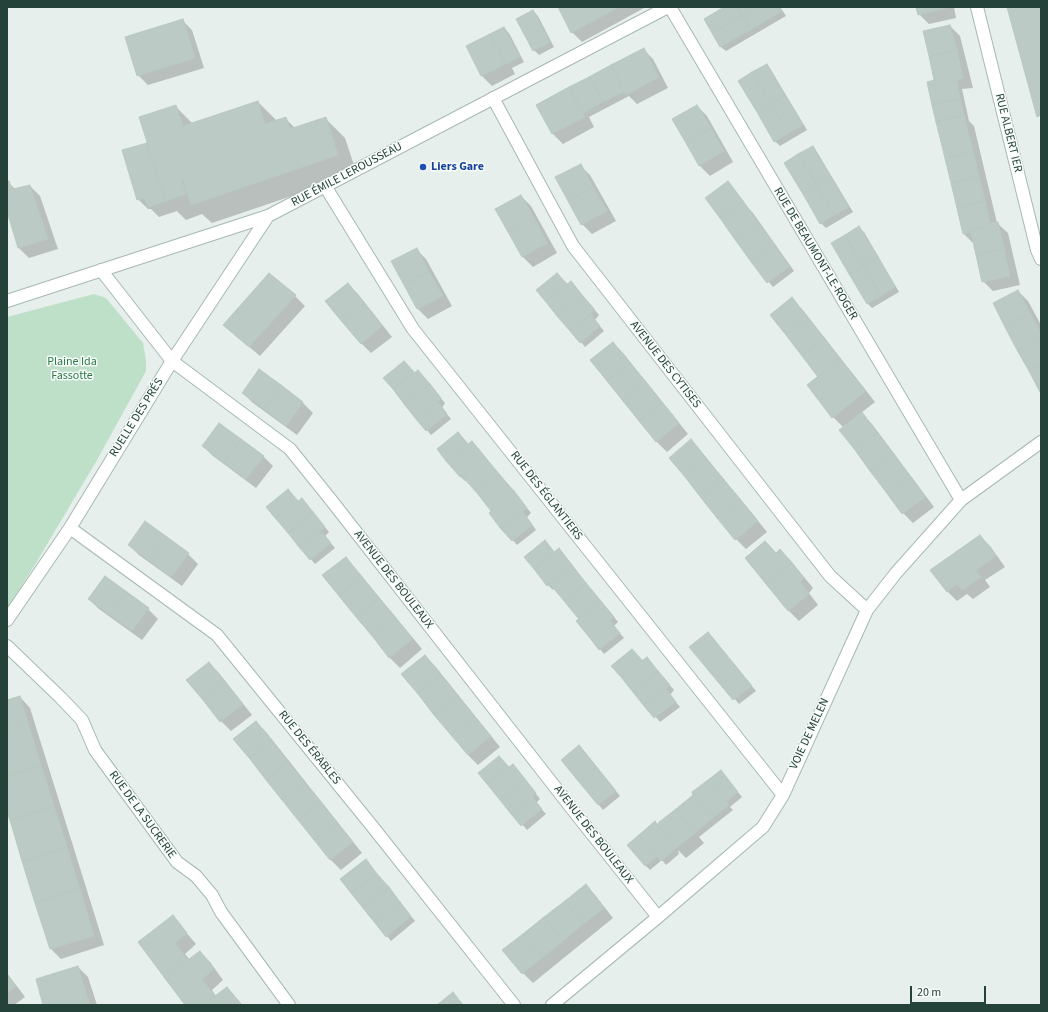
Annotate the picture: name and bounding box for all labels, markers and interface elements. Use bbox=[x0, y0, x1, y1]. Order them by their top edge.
street label: RUE ALBERT IER bbox=[991, 92, 1025, 174]
street label: RUE ÉMILE LEROUSSEAU bbox=[289, 140, 405, 210]
place label: Liers Gare bbox=[431, 160, 484, 174]
marker: Liers Gare bbox=[418, 162, 428, 172]
street label: RUE DE BEAUMONT-LE-ROGER bbox=[770, 185, 860, 323]
street label: AVENUE DES CYTISES bbox=[627, 319, 703, 411]
park label: Plaine Ida Fassotte bbox=[47, 355, 97, 383]
street label: RUELLE DES PRÉS bbox=[107, 376, 167, 460]
street label: RUE DES ÉGLANTIERS bbox=[507, 449, 585, 543]
street label: AVENUE DES BOULEAUX bbox=[350, 528, 436, 632]
street label: VOIE DE MELEN bbox=[787, 696, 833, 772]
street label: RUE DES ÉRABLES bbox=[275, 708, 343, 788]
street label: RUE DE LA SUCRERIE bbox=[105, 768, 179, 862]
street label: AVENUE DES BOULEAUX bbox=[550, 783, 636, 887]
scale bar bbox=[912, 978, 988, 1004]
text: 20 m bbox=[917, 984, 941, 1001]

